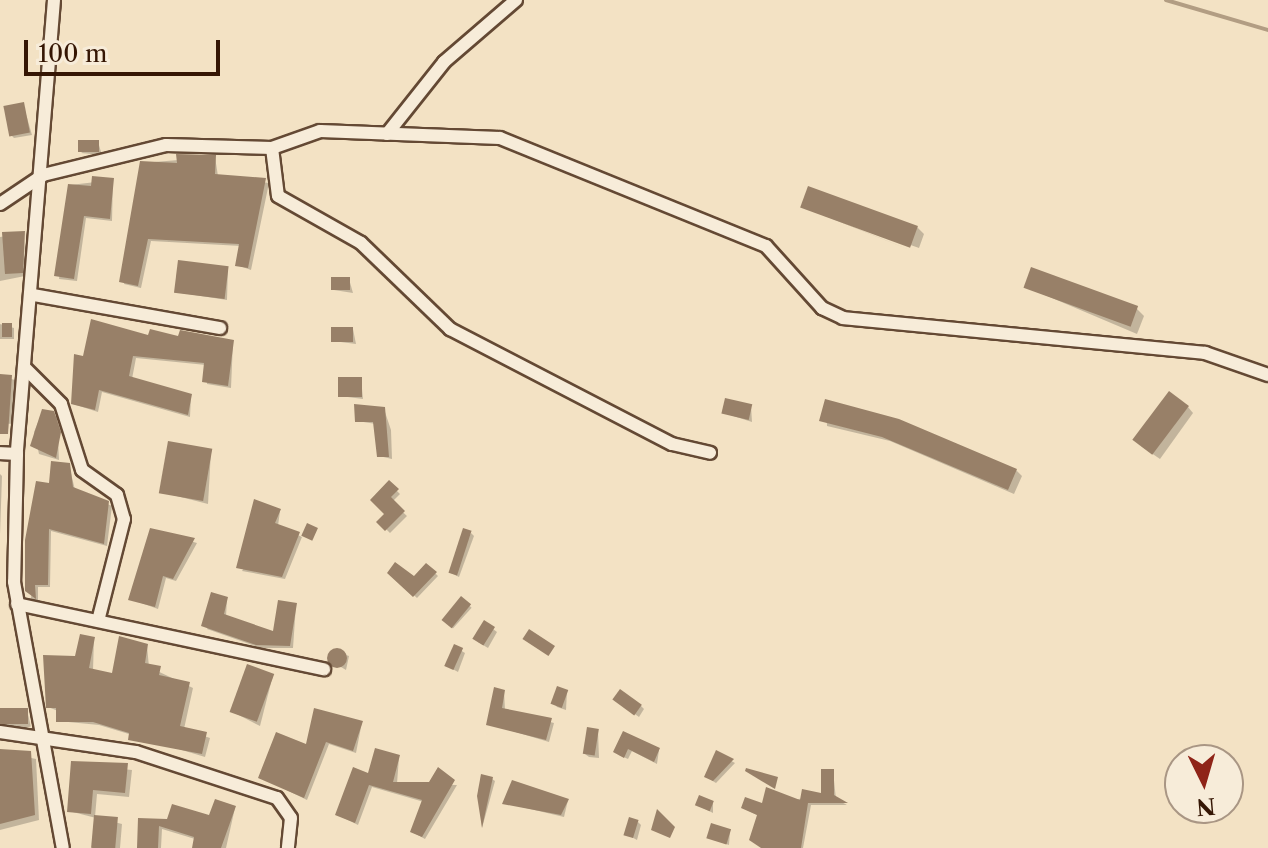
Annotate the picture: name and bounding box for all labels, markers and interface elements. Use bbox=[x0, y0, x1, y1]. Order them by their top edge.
scale bar bbox=[28, 24, 224, 74]
text: 100 m bbox=[38, 39, 107, 68]
north arrow bbox=[1164, 744, 1244, 824]
text: N bbox=[1195, 792, 1217, 821]

